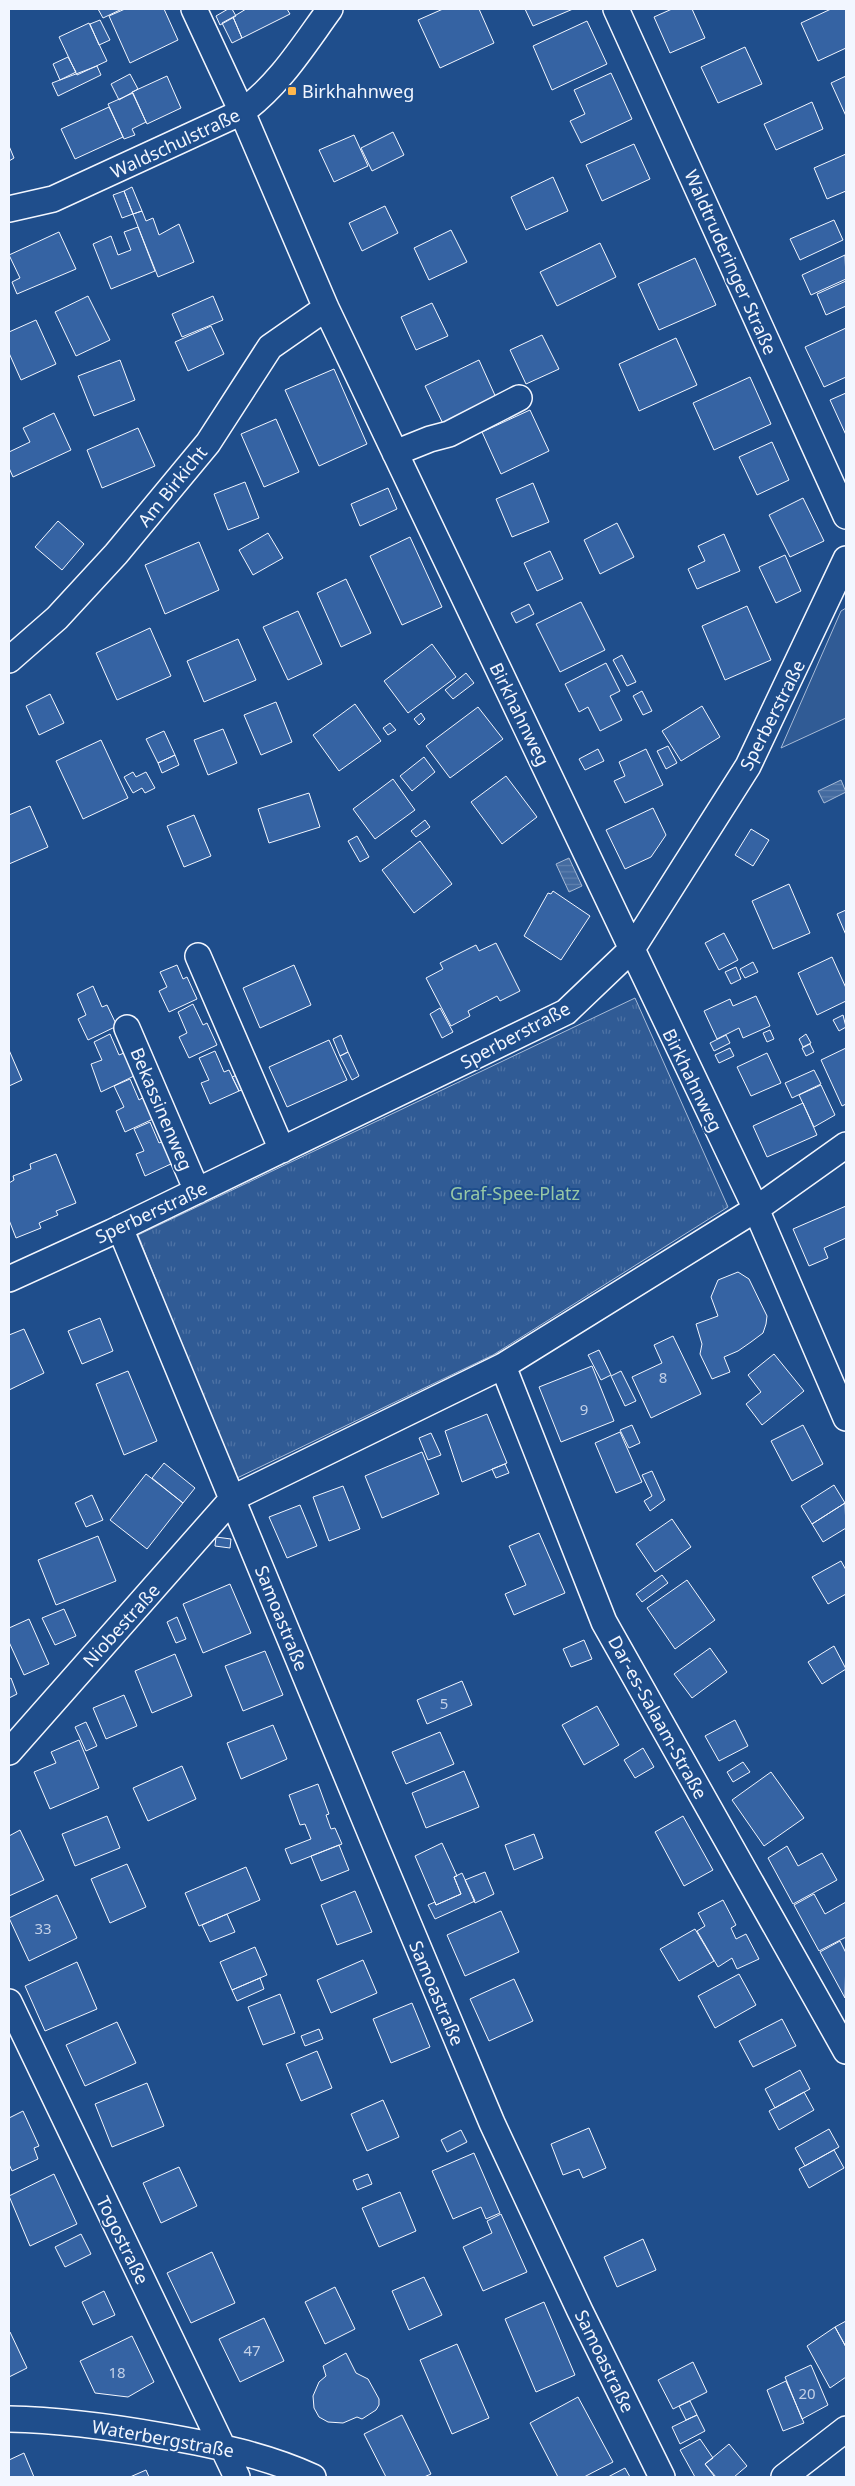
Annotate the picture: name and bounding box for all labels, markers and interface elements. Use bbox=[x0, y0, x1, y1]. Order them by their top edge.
place label: Birkhahnweg bbox=[302, 79, 414, 103]
marker: Birkhahnweg bbox=[286, 85, 298, 97]
street label: Waldschulstraße bbox=[106, 103, 244, 183]
street label: Waldtruderinger Straße bbox=[679, 166, 783, 358]
street label: Am Birkicht bbox=[132, 440, 212, 531]
street label: Sperberstraße bbox=[734, 656, 810, 774]
street label: Birkhahnweg bbox=[485, 658, 555, 770]
street label: Sperberstraße bbox=[456, 996, 574, 1074]
street label: Birkhahnweg bbox=[658, 1024, 728, 1136]
street label: Bekassinenweg bbox=[125, 1044, 199, 1174]
street label: Sperberstraße bbox=[91, 1176, 211, 1248]
park label: Graf-Spee-Platz bbox=[450, 1181, 580, 1205]
house number: 8 bbox=[659, 1367, 667, 1387]
house number: 9 bbox=[580, 1399, 588, 1419]
street label: Samoastraße bbox=[250, 1562, 314, 1674]
street label: Niobestraße bbox=[77, 1578, 165, 1672]
street label: Dar-es-Salaam-Straße bbox=[603, 1631, 713, 1803]
house number: 5 bbox=[440, 1693, 448, 1713]
house number: 33 bbox=[34, 1918, 52, 1938]
street label: Samoastraße bbox=[404, 1937, 470, 2049]
street label: Togostraße bbox=[91, 2192, 155, 2288]
street label: Samoastraße bbox=[570, 2306, 640, 2416]
house number: 47 bbox=[243, 2340, 261, 2360]
house number: 18 bbox=[108, 2362, 126, 2382]
house number: 20 bbox=[798, 2383, 816, 2403]
street label: Waterbergstraße bbox=[90, 2414, 236, 2462]

